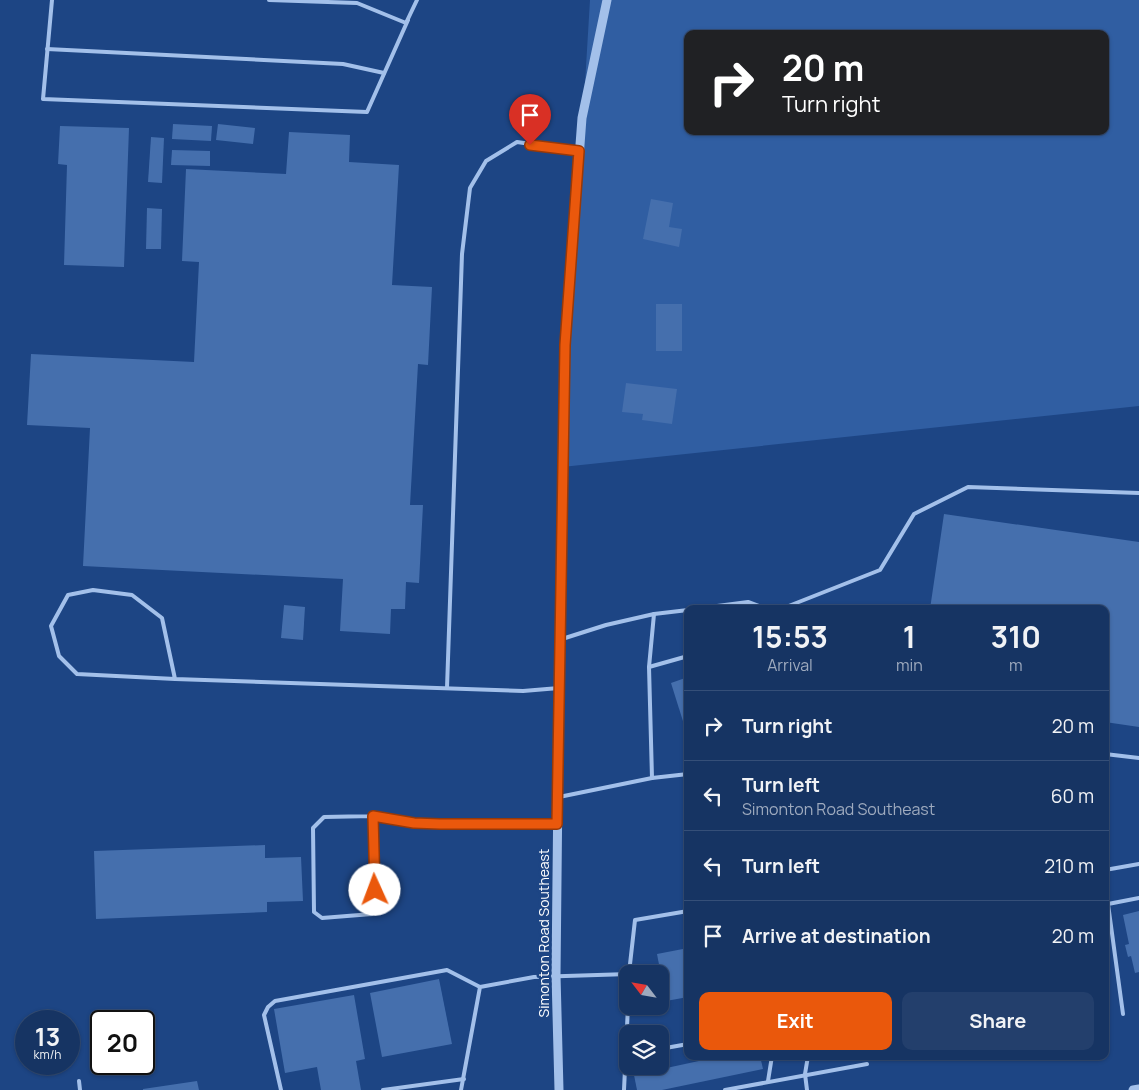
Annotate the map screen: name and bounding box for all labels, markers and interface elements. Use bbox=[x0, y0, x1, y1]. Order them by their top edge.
text: 20 m bbox=[782, 44, 864, 92]
icon: right bbox=[699, 50, 764, 115]
text: Turn right bbox=[782, 89, 880, 119]
pin bbox=[509, 94, 551, 145]
icon: arrive bbox=[516, 101, 544, 129]
text: 15:53 bbox=[752, 616, 828, 657]
text: 1 bbox=[903, 616, 916, 657]
text: 310 bbox=[991, 616, 1041, 657]
text: Arrival bbox=[767, 654, 813, 676]
text: min bbox=[896, 654, 923, 676]
text: m bbox=[1009, 654, 1023, 676]
icon: right bbox=[699, 712, 727, 740]
text: Turn right bbox=[742, 713, 832, 739]
text: 20 m bbox=[1052, 713, 1094, 739]
text: Turn left bbox=[742, 772, 820, 798]
icon: left bbox=[699, 782, 727, 810]
text: 60 m bbox=[1051, 783, 1094, 809]
text: Simonton Road Southeast bbox=[742, 798, 935, 820]
street label: Simonton Road Southeast bbox=[534, 848, 553, 1017]
icon: left bbox=[699, 852, 727, 880]
text: Turn left bbox=[742, 853, 820, 879]
text: 210 m bbox=[1044, 853, 1094, 879]
position arrow bbox=[348, 863, 400, 915]
icon: arrive bbox=[699, 922, 727, 950]
text: Arrive at destination bbox=[742, 923, 931, 949]
text: 20 m bbox=[1052, 923, 1094, 949]
north arrow bbox=[619, 965, 669, 1015]
map controls bbox=[619, 965, 669, 1075]
button: Exit bbox=[699, 992, 892, 1050]
button: Share bbox=[902, 992, 1094, 1050]
speed limit sign: 20 bbox=[90, 1010, 155, 1075]
text: 13 bbox=[35, 1019, 60, 1054]
button: layers bbox=[619, 1025, 669, 1075]
text: km/h bbox=[34, 1046, 61, 1063]

